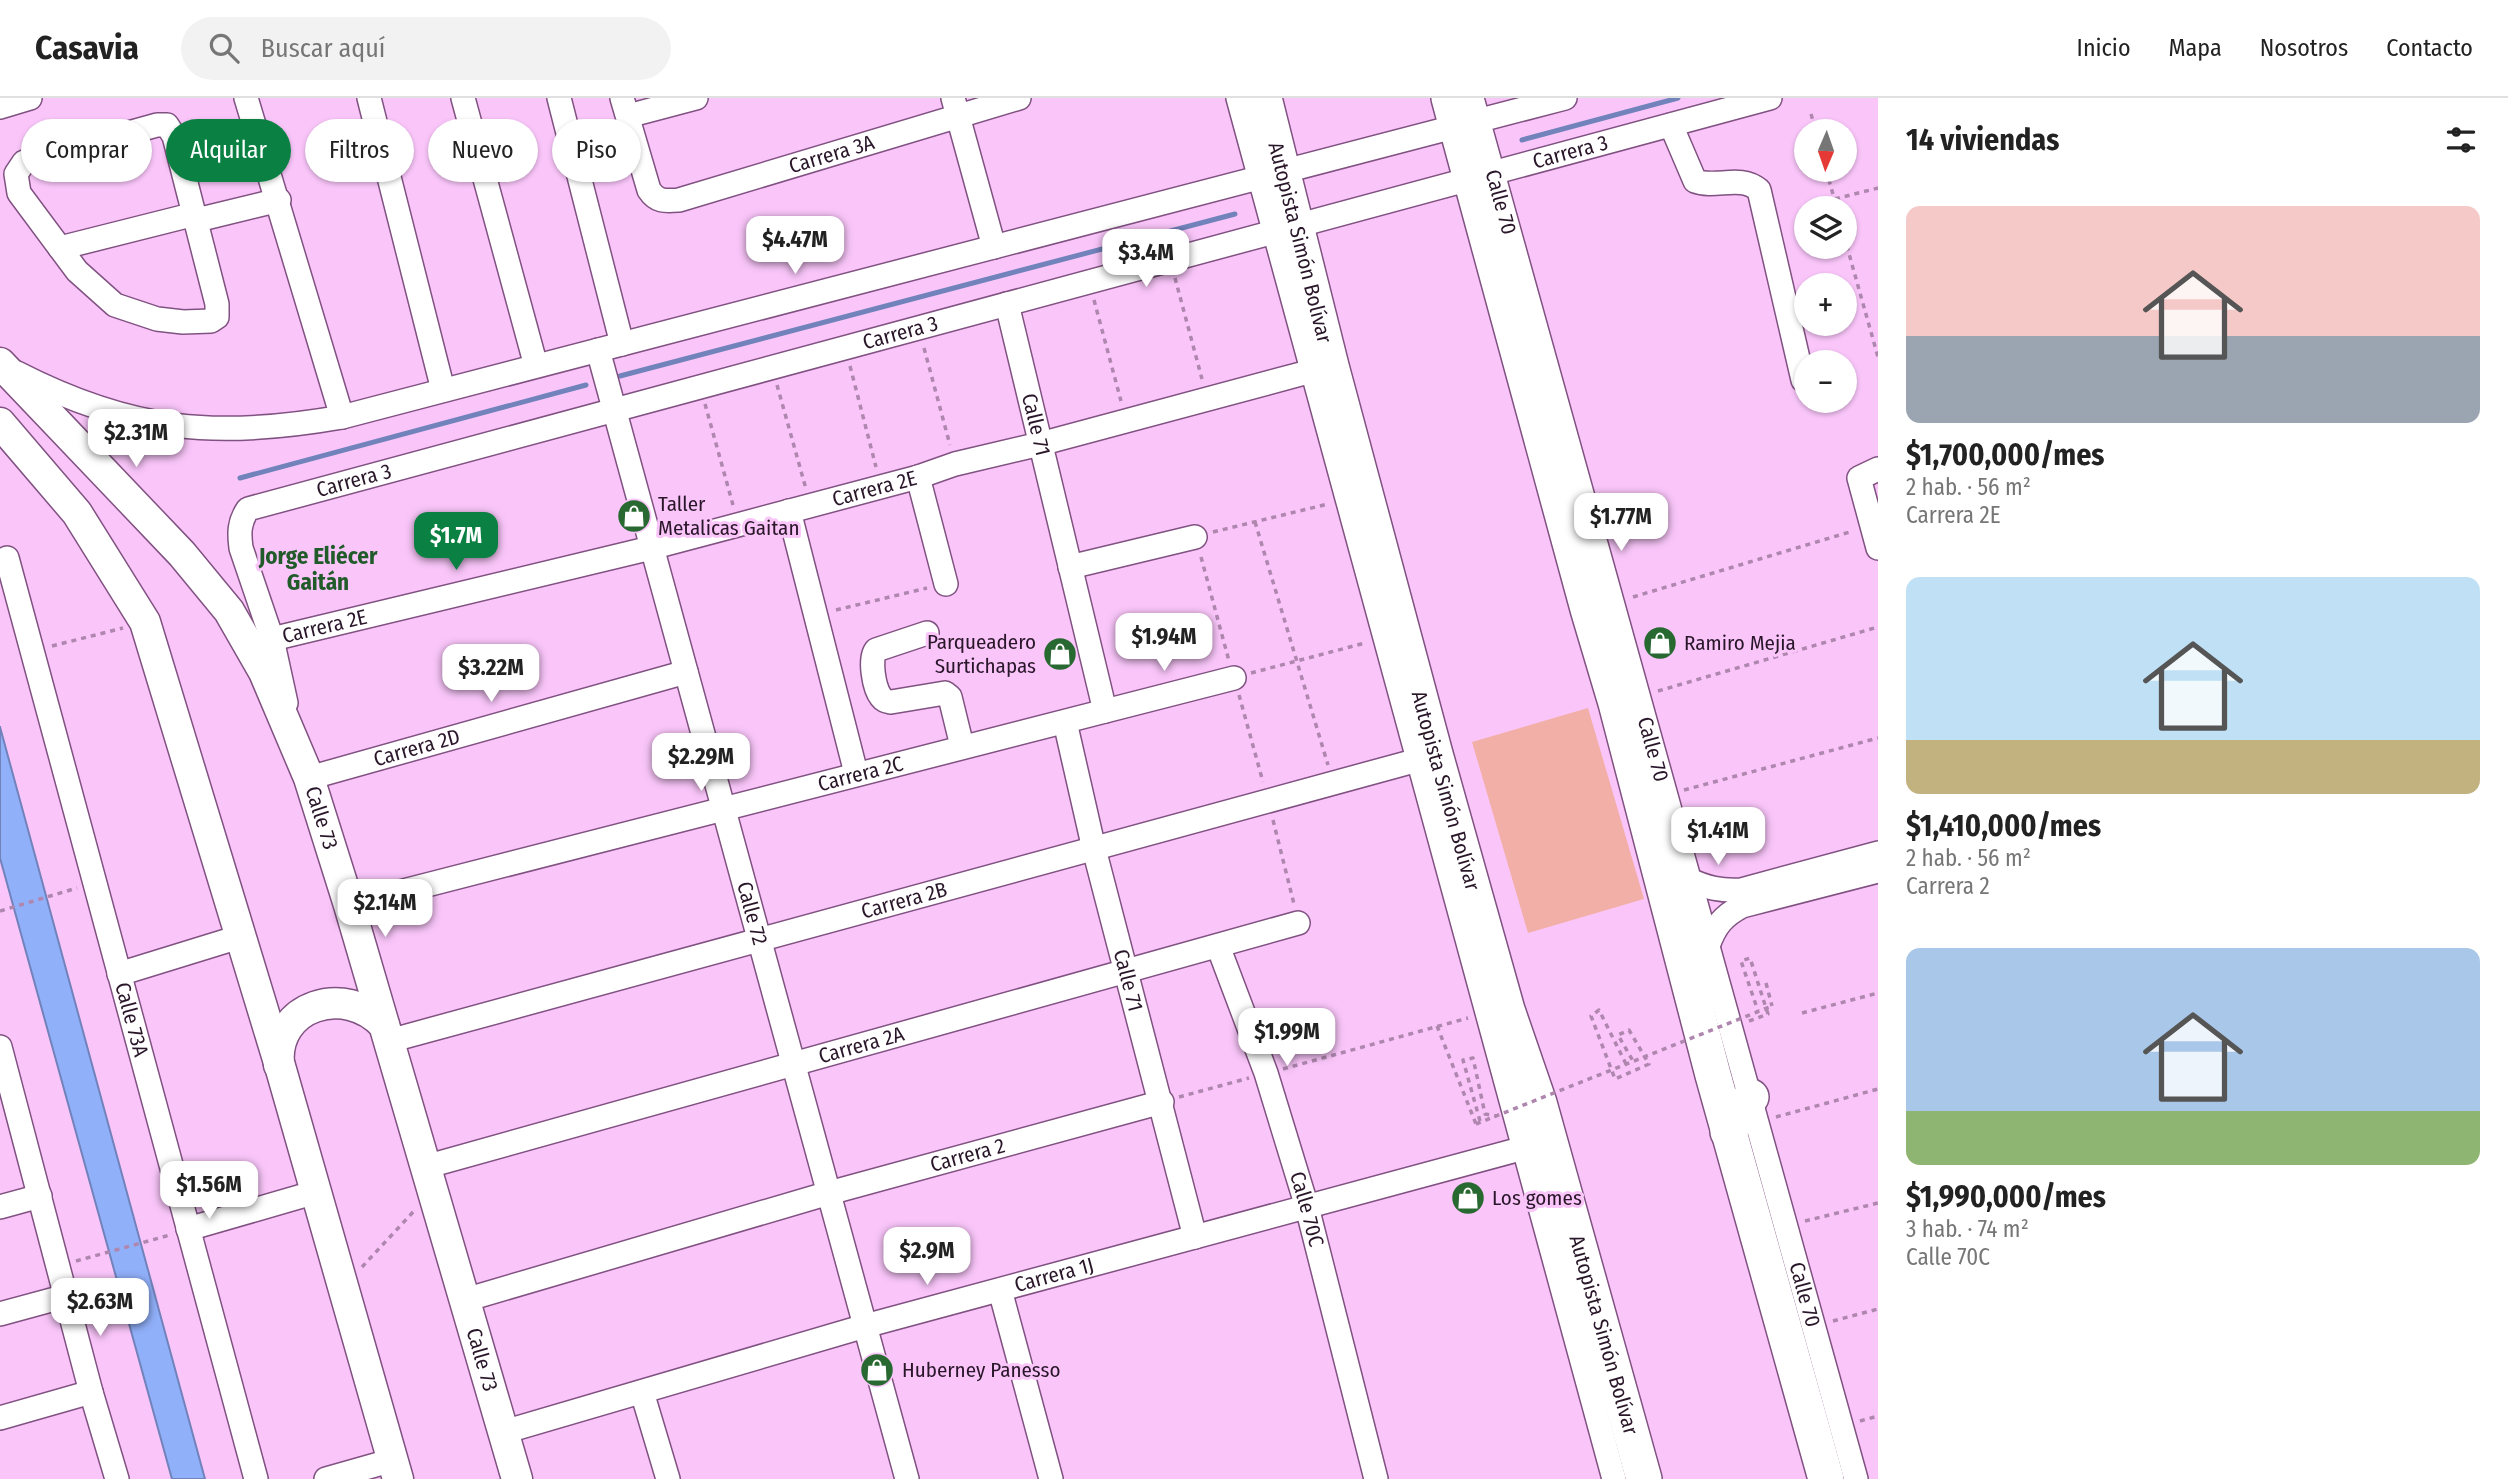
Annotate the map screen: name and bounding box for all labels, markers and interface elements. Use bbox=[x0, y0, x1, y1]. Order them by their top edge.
search box bbox=[181, 17, 671, 80]
text: Casavia bbox=[35, 28, 139, 68]
icon: search bbox=[205, 29, 243, 67]
text: Buscar aquí bbox=[261, 33, 385, 64]
text: Inicio bbox=[2077, 34, 2131, 62]
text: Mapa bbox=[2169, 34, 2222, 62]
text: Nosotros bbox=[2260, 34, 2348, 62]
text: Contacto bbox=[2386, 34, 2473, 62]
chip: Comprar bbox=[21, 119, 152, 182]
chip: Alquilar bbox=[166, 119, 291, 182]
chip: Filtros bbox=[305, 119, 414, 182]
chip: Nuevo bbox=[428, 119, 538, 182]
chip: Piso bbox=[552, 119, 641, 182]
north arrow bbox=[1794, 119, 1857, 182]
map controls bbox=[1794, 119, 1857, 413]
icon: filters bbox=[2442, 121, 2480, 159]
text: 14 viviendas bbox=[1906, 122, 2059, 158]
street label: Carrera 3A bbox=[786, 129, 877, 179]
street label: Carrera 3 bbox=[1530, 129, 1611, 174]
street label: Autopista Simón Bolívar bbox=[1263, 139, 1338, 346]
street label: Calle 70 bbox=[1480, 167, 1522, 237]
button: layers bbox=[1794, 196, 1857, 259]
pin: $4.47M bbox=[738, 216, 852, 276]
text: $4.47M bbox=[762, 225, 828, 253]
pin: $3.4M bbox=[1097, 230, 1195, 289]
text: $3.4M bbox=[1118, 238, 1174, 266]
icon: home bbox=[2130, 252, 2256, 378]
button: + bbox=[1794, 273, 1857, 336]
street label: Carrera 3 bbox=[860, 310, 941, 355]
button: − bbox=[1794, 350, 1857, 413]
street label: Calle 71 bbox=[1016, 391, 1056, 458]
pin: $2.31M bbox=[79, 410, 193, 469]
text: $2.31M bbox=[104, 418, 168, 446]
text: $1,700,000/mes bbox=[1906, 437, 2104, 473]
street label: Carrera 3 bbox=[313, 458, 394, 503]
street label: Carrera 2E bbox=[829, 465, 920, 512]
text: 2 hab. · 56 m² bbox=[1906, 473, 2031, 501]
place label: Taller Metalicas Gaitan bbox=[658, 491, 799, 541]
pin: $1.77M bbox=[1564, 494, 1678, 553]
shop icon: Taller Metalicas Gaitan bbox=[615, 497, 653, 535]
text: Carrera 2E bbox=[1906, 501, 2000, 529]
text: $1.77M bbox=[1590, 502, 1652, 530]
pin: $1.7M bbox=[407, 512, 505, 572]
text: $1.7M bbox=[430, 521, 482, 549]
district label: Jorge Eliécer Gaitán bbox=[258, 542, 378, 596]
street label: Carrera 2E bbox=[280, 604, 370, 649]
pin: $1.94M bbox=[1107, 614, 1221, 673]
text: $1.94M bbox=[1131, 622, 1197, 650]
icon: home bbox=[2130, 623, 2256, 749]
shop icon: Ramiro Mejia bbox=[1641, 624, 1679, 662]
place label: Parqueadero Surtichapas bbox=[927, 629, 1036, 679]
place label: Ramiro Mejia bbox=[1684, 630, 1796, 656]
shop icon: Parqueadero Surtichapas bbox=[1041, 635, 1079, 673]
pin: $3.22M bbox=[434, 644, 548, 704]
text: $3.22M bbox=[458, 653, 524, 681]
street label: Autopista Simón Bolívar bbox=[1406, 688, 1486, 894]
street label: Calle 70 bbox=[1632, 714, 1674, 785]
street label: Carrera 2D bbox=[371, 723, 463, 772]
pin: $2.29M bbox=[644, 734, 758, 793]
text: $2.29M bbox=[668, 742, 734, 770]
street label: Carrera 2C bbox=[815, 750, 906, 797]
street label: Calle 73 bbox=[299, 783, 344, 853]
pin: $1.41M bbox=[1661, 808, 1775, 867]
text: $1,410,000/mes bbox=[1906, 808, 2101, 844]
text: $1.41M bbox=[1687, 816, 1749, 844]
text: 2 hab. · 56 m² bbox=[1906, 844, 2031, 872]
text: Carrera 2 bbox=[1906, 872, 1990, 900]
street label: Carrera 2B bbox=[858, 876, 950, 924]
street label: Calle 72 bbox=[731, 879, 773, 948]
pin: $2.14M bbox=[328, 880, 442, 939]
text: $2.14M bbox=[354, 888, 416, 916]
street label: Calle 71 bbox=[1108, 946, 1149, 1014]
street label: Calle 73A bbox=[109, 979, 154, 1059]
icon: home bbox=[2130, 994, 2256, 1120]
pin: $1.99M bbox=[1230, 1009, 1344, 1068]
text: $1.99M bbox=[1254, 1017, 1320, 1045]
street label: Carrera 2A bbox=[816, 1021, 907, 1069]
street label: Carrera 2 bbox=[927, 1133, 1008, 1178]
pin: $1.56M bbox=[152, 1162, 266, 1221]
street label: Calle 70C bbox=[1284, 1168, 1330, 1250]
text: $1.56M bbox=[176, 1170, 242, 1198]
shop icon: Los gomes bbox=[1449, 1179, 1487, 1217]
text: $1,990,000/mes bbox=[1906, 1179, 2106, 1215]
place label: Los gomes bbox=[1492, 1185, 1582, 1211]
text: 3 hab. · 74 m² bbox=[1906, 1215, 2029, 1243]
pin: $2.9M bbox=[878, 1228, 976, 1287]
street label: Autopista Simón Bolívar bbox=[1564, 1232, 1644, 1438]
text: $2.9M bbox=[899, 1236, 955, 1264]
text: Calle 70C bbox=[1906, 1243, 1990, 1271]
street label: Carrera 1J bbox=[1011, 1252, 1097, 1298]
street label: Calle 70 bbox=[1783, 1259, 1826, 1330]
pin: $2.63M bbox=[43, 1278, 157, 1338]
text: $2.63M bbox=[67, 1287, 133, 1315]
street label: Calle 73 bbox=[460, 1325, 504, 1394]
shop icon: Huberney Panesso bbox=[858, 1351, 896, 1389]
place label: Huberney Panesso bbox=[902, 1357, 1061, 1383]

